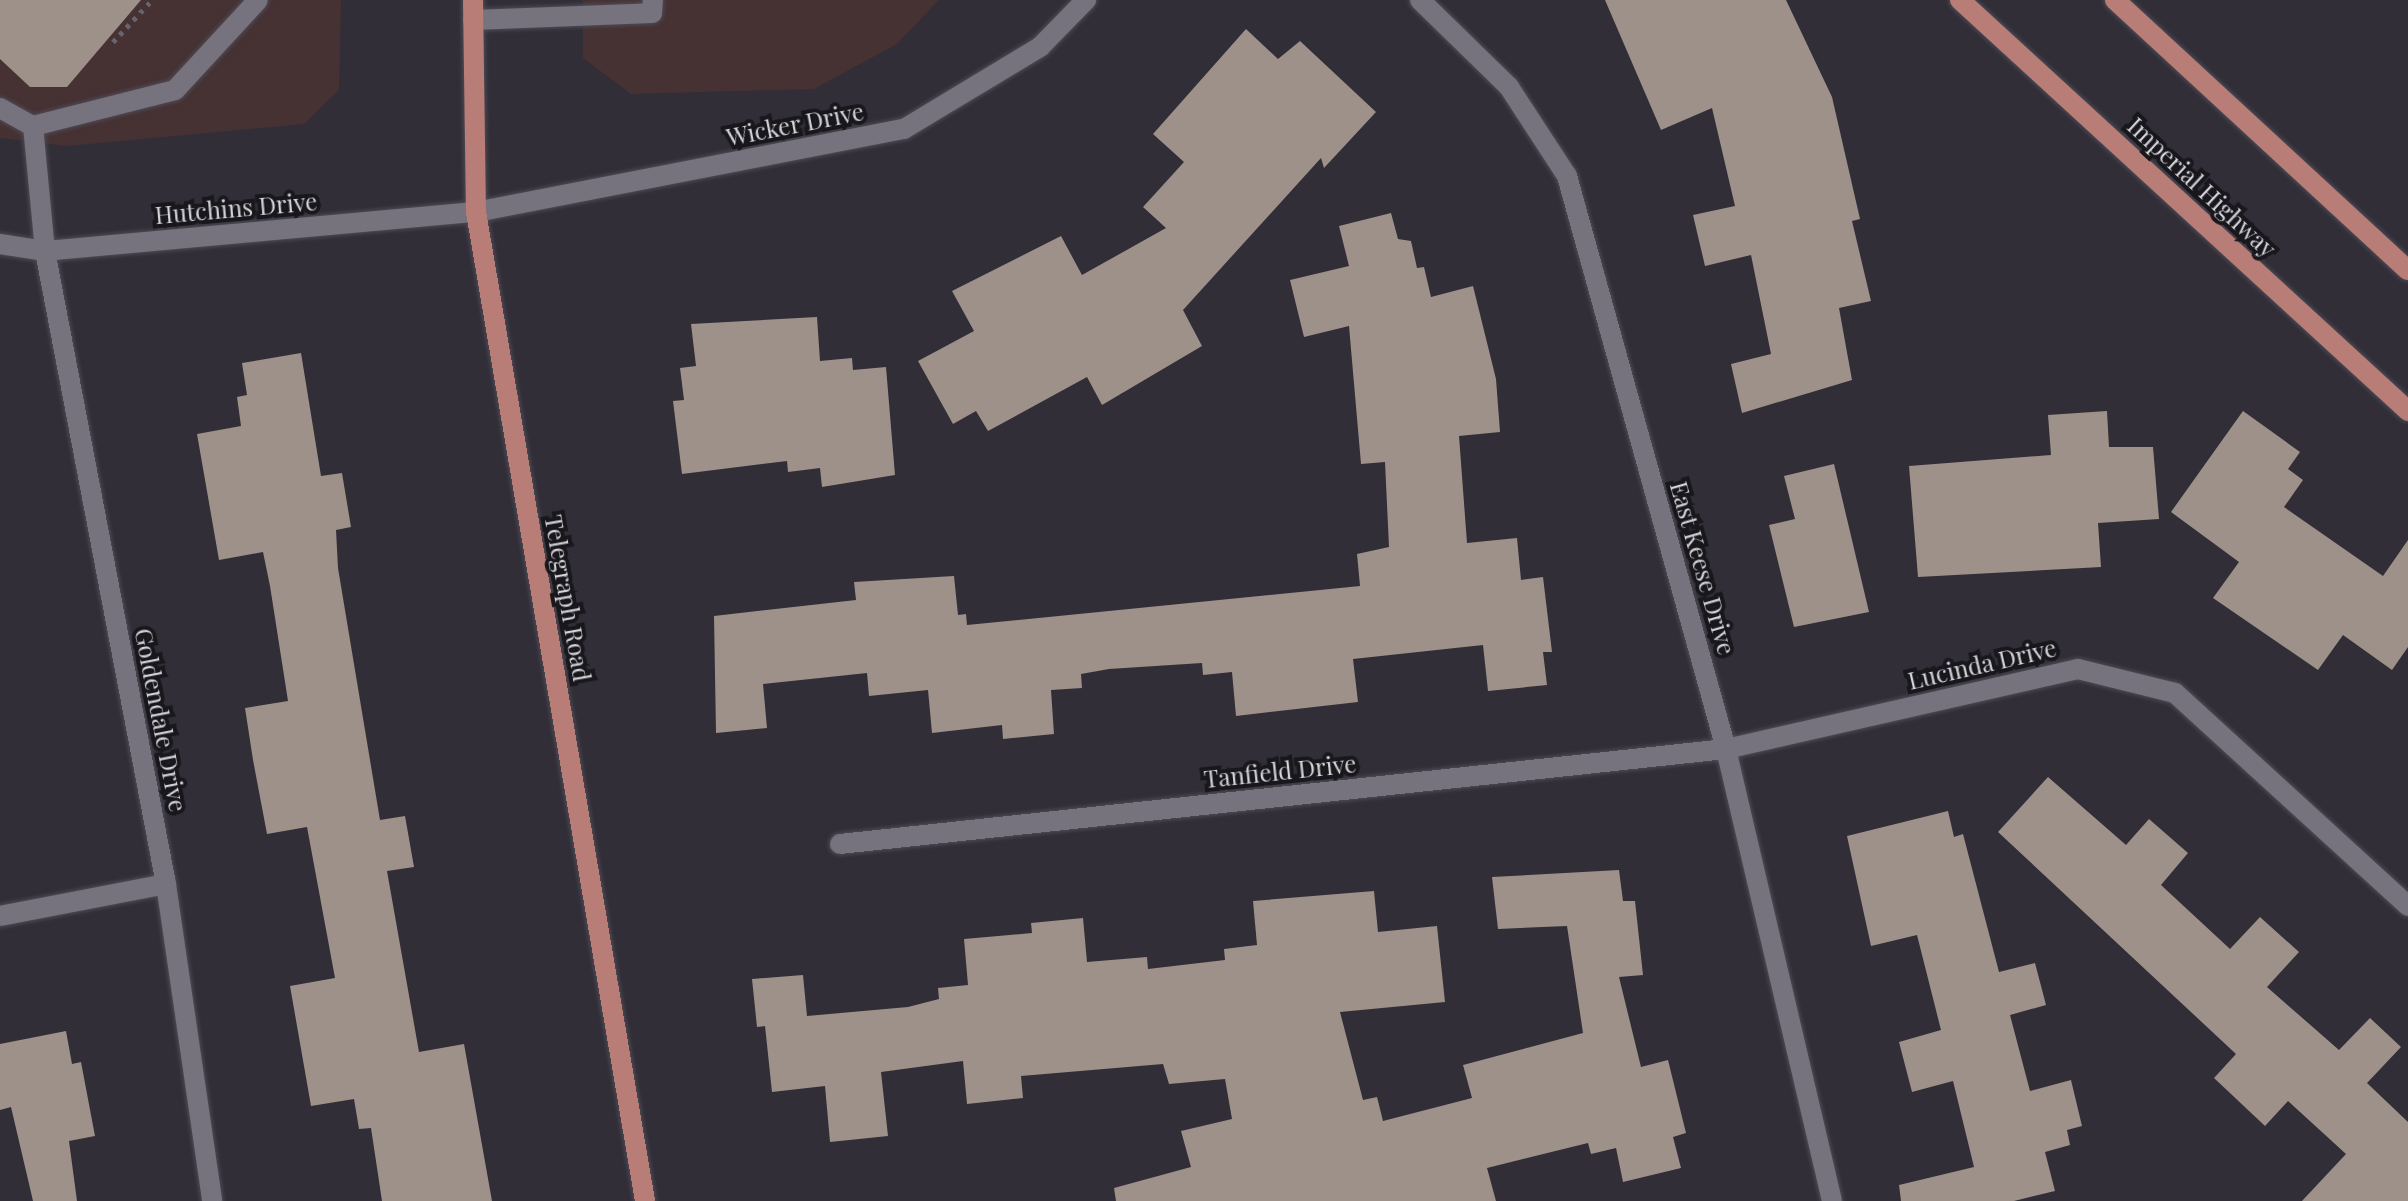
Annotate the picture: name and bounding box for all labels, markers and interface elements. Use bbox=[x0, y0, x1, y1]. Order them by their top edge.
street label: Wicker Drive bbox=[724, 97, 866, 151]
street label: Imperial Highway bbox=[2122, 111, 2282, 263]
street label: Hutchins Drive bbox=[154, 187, 318, 229]
street label: East Keese Drive bbox=[1664, 478, 1742, 658]
street label: Telegraph Road bbox=[539, 512, 597, 684]
street label: Goldendale Drive bbox=[129, 626, 193, 814]
street label: Lucinda Drive bbox=[1905, 633, 2059, 695]
street label: Tanfield Drive bbox=[1202, 749, 1358, 793]

